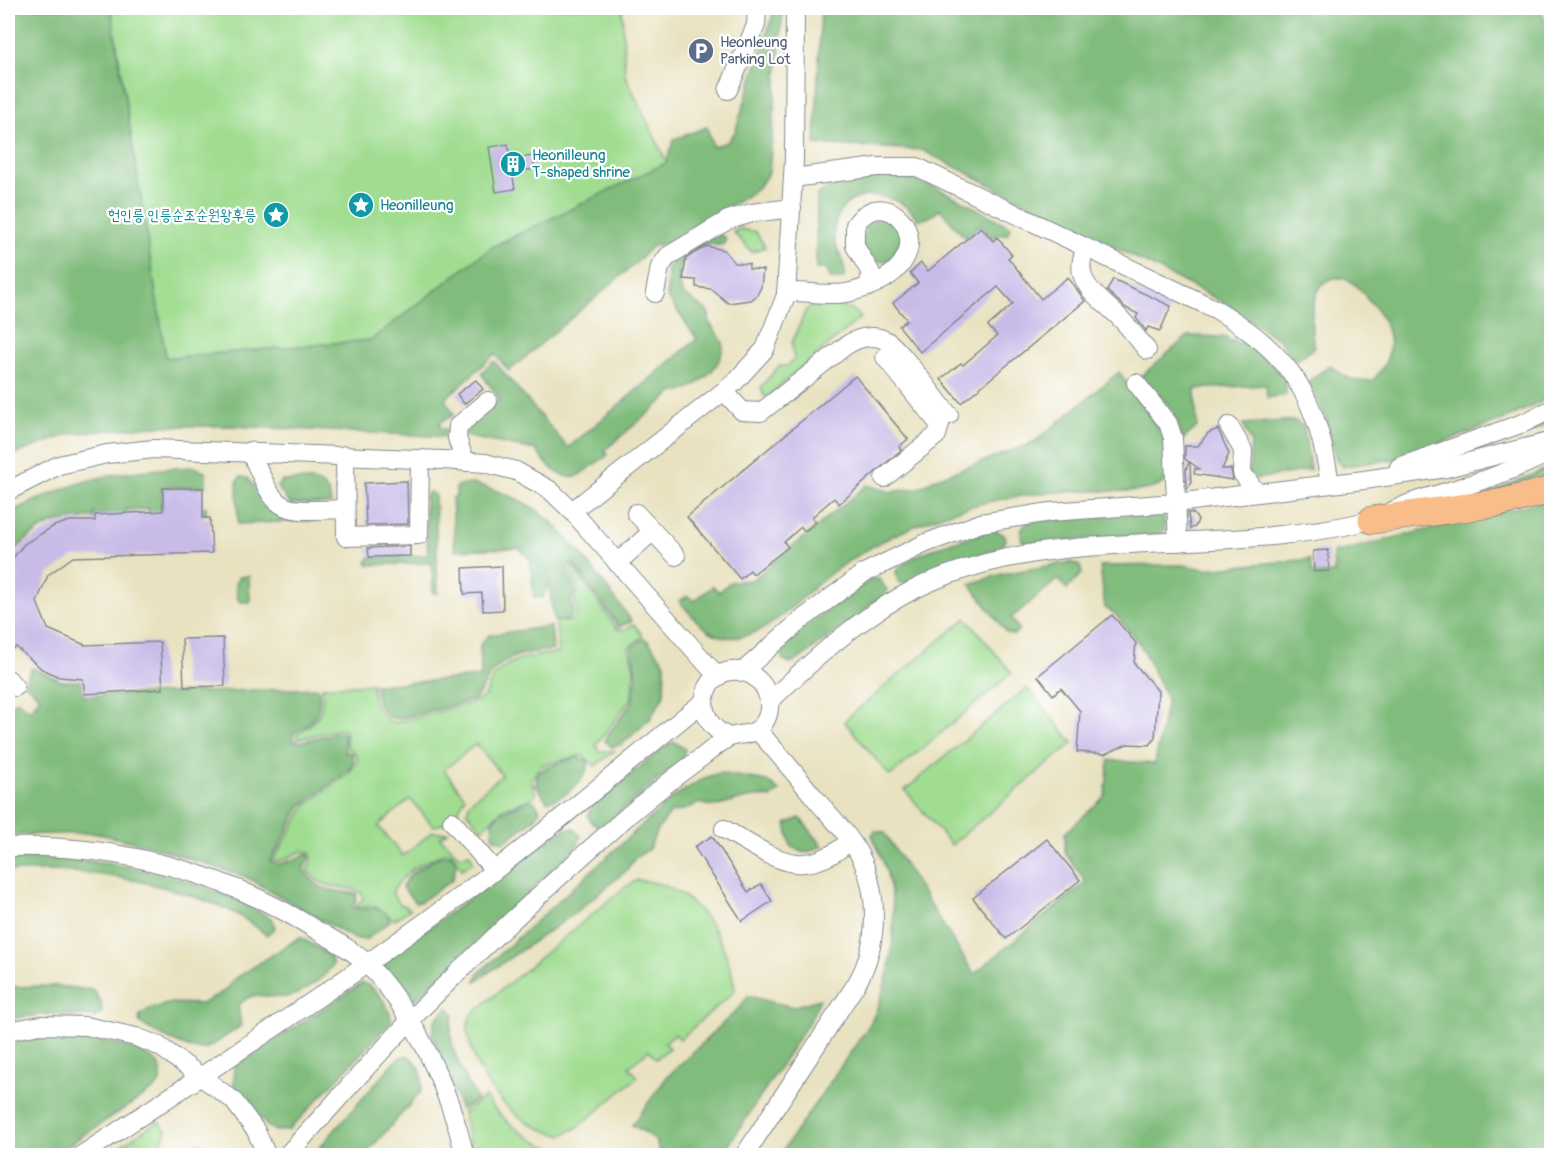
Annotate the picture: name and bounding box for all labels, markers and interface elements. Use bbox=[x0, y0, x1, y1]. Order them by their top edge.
place label: Heonleung Parking Lot bbox=[720, 33, 792, 69]
parking icon: Heonleung Parking Lot bbox=[686, 36, 716, 66]
place label: Heonilleung T-shaped shrine bbox=[532, 146, 631, 182]
building icon: Heonilleung T-shaped shrine bbox=[498, 149, 528, 179]
place icon: Heonilleung bbox=[346, 190, 376, 220]
place label: Heonilleung bbox=[380, 196, 453, 215]
place icon: 헌인릉 인릉순조순원왕후릉 bbox=[261, 200, 291, 230]
place label: 헌인릉 인릉순조순원왕후릉 bbox=[108, 206, 256, 225]

